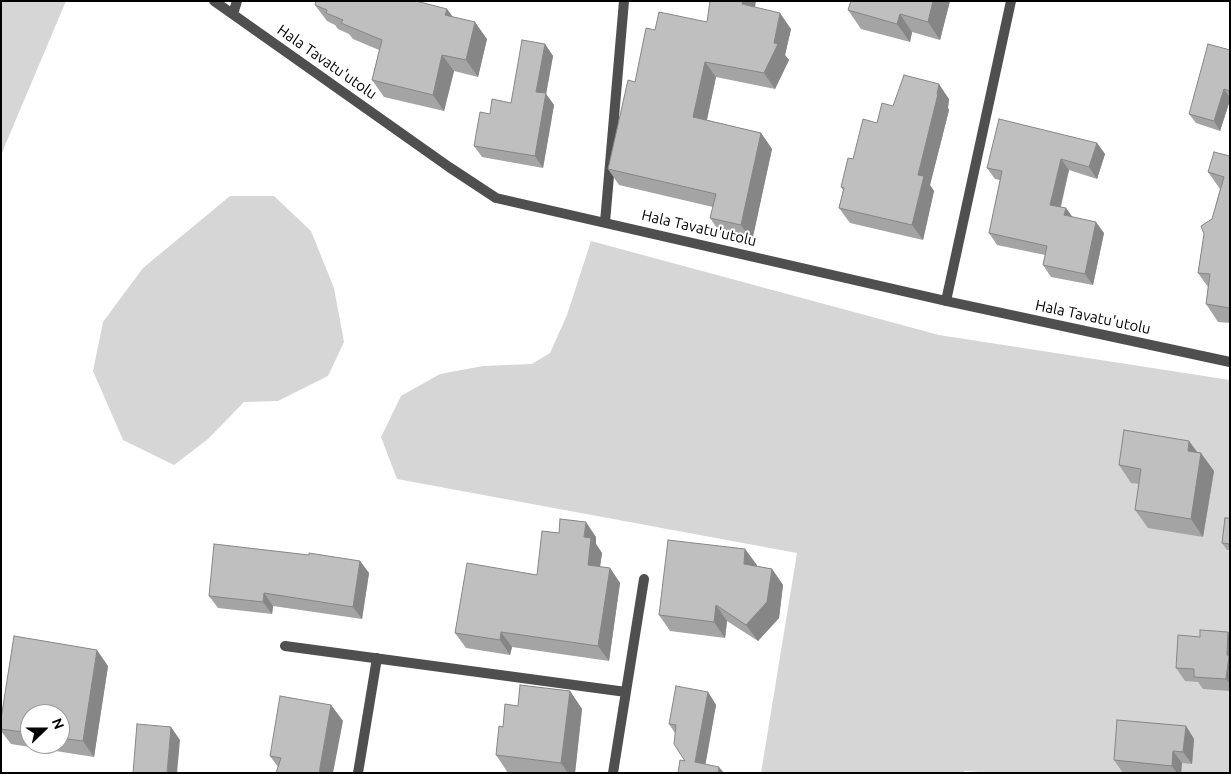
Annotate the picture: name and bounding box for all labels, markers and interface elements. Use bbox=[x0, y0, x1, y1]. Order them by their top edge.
street label: Hala Tavatu'utolu bbox=[274, 21, 380, 103]
street label: Hala Tavatu'utolu bbox=[640, 206, 758, 250]
street label: Hala Tavatu'utolu bbox=[1034, 296, 1152, 338]
north arrow bbox=[20, 704, 70, 754]
text: N bbox=[49, 716, 67, 732]

